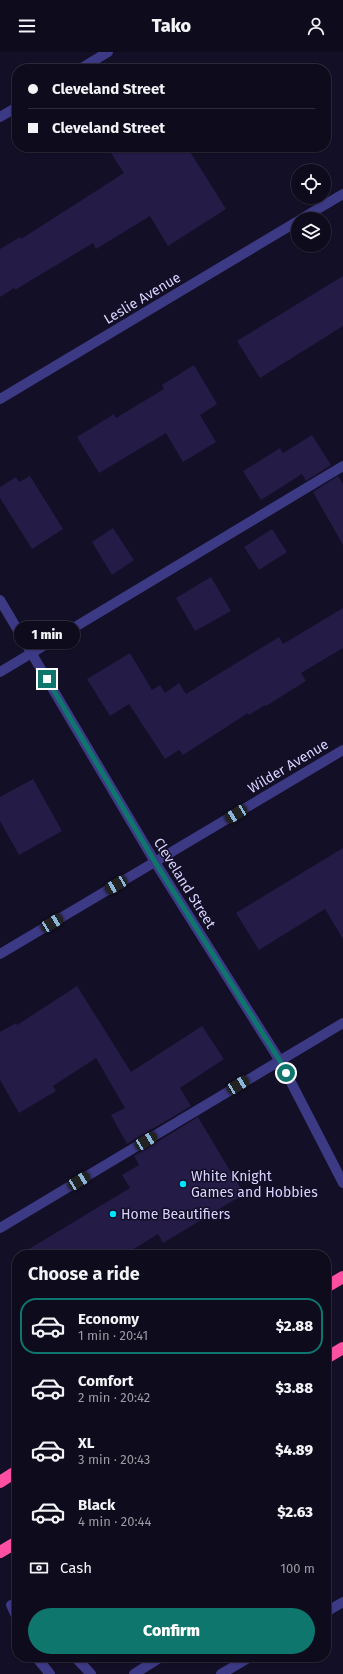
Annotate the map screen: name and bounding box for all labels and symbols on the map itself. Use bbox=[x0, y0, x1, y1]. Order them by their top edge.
street label: Leslie Avenue bbox=[101, 269, 184, 328]
callout: 1 min bbox=[14, 621, 80, 649]
route end bbox=[38, 670, 56, 688]
street label: Wilder Avenue bbox=[245, 736, 332, 797]
car bbox=[223, 803, 249, 825]
street label: Cleveland Street bbox=[150, 835, 220, 933]
car bbox=[103, 874, 129, 896]
car bbox=[39, 912, 65, 934]
route start bbox=[277, 1064, 295, 1082]
car bbox=[225, 1074, 251, 1096]
car bbox=[133, 1130, 159, 1152]
place label: White Knight Games and Hobbies bbox=[191, 1168, 318, 1201]
car bbox=[66, 1170, 92, 1192]
marker: White Knight Games and Hobbies bbox=[178, 1179, 188, 1189]
place label: Home Beautifiers bbox=[121, 1206, 231, 1223]
marker: Home Beautifiers bbox=[108, 1209, 118, 1219]

